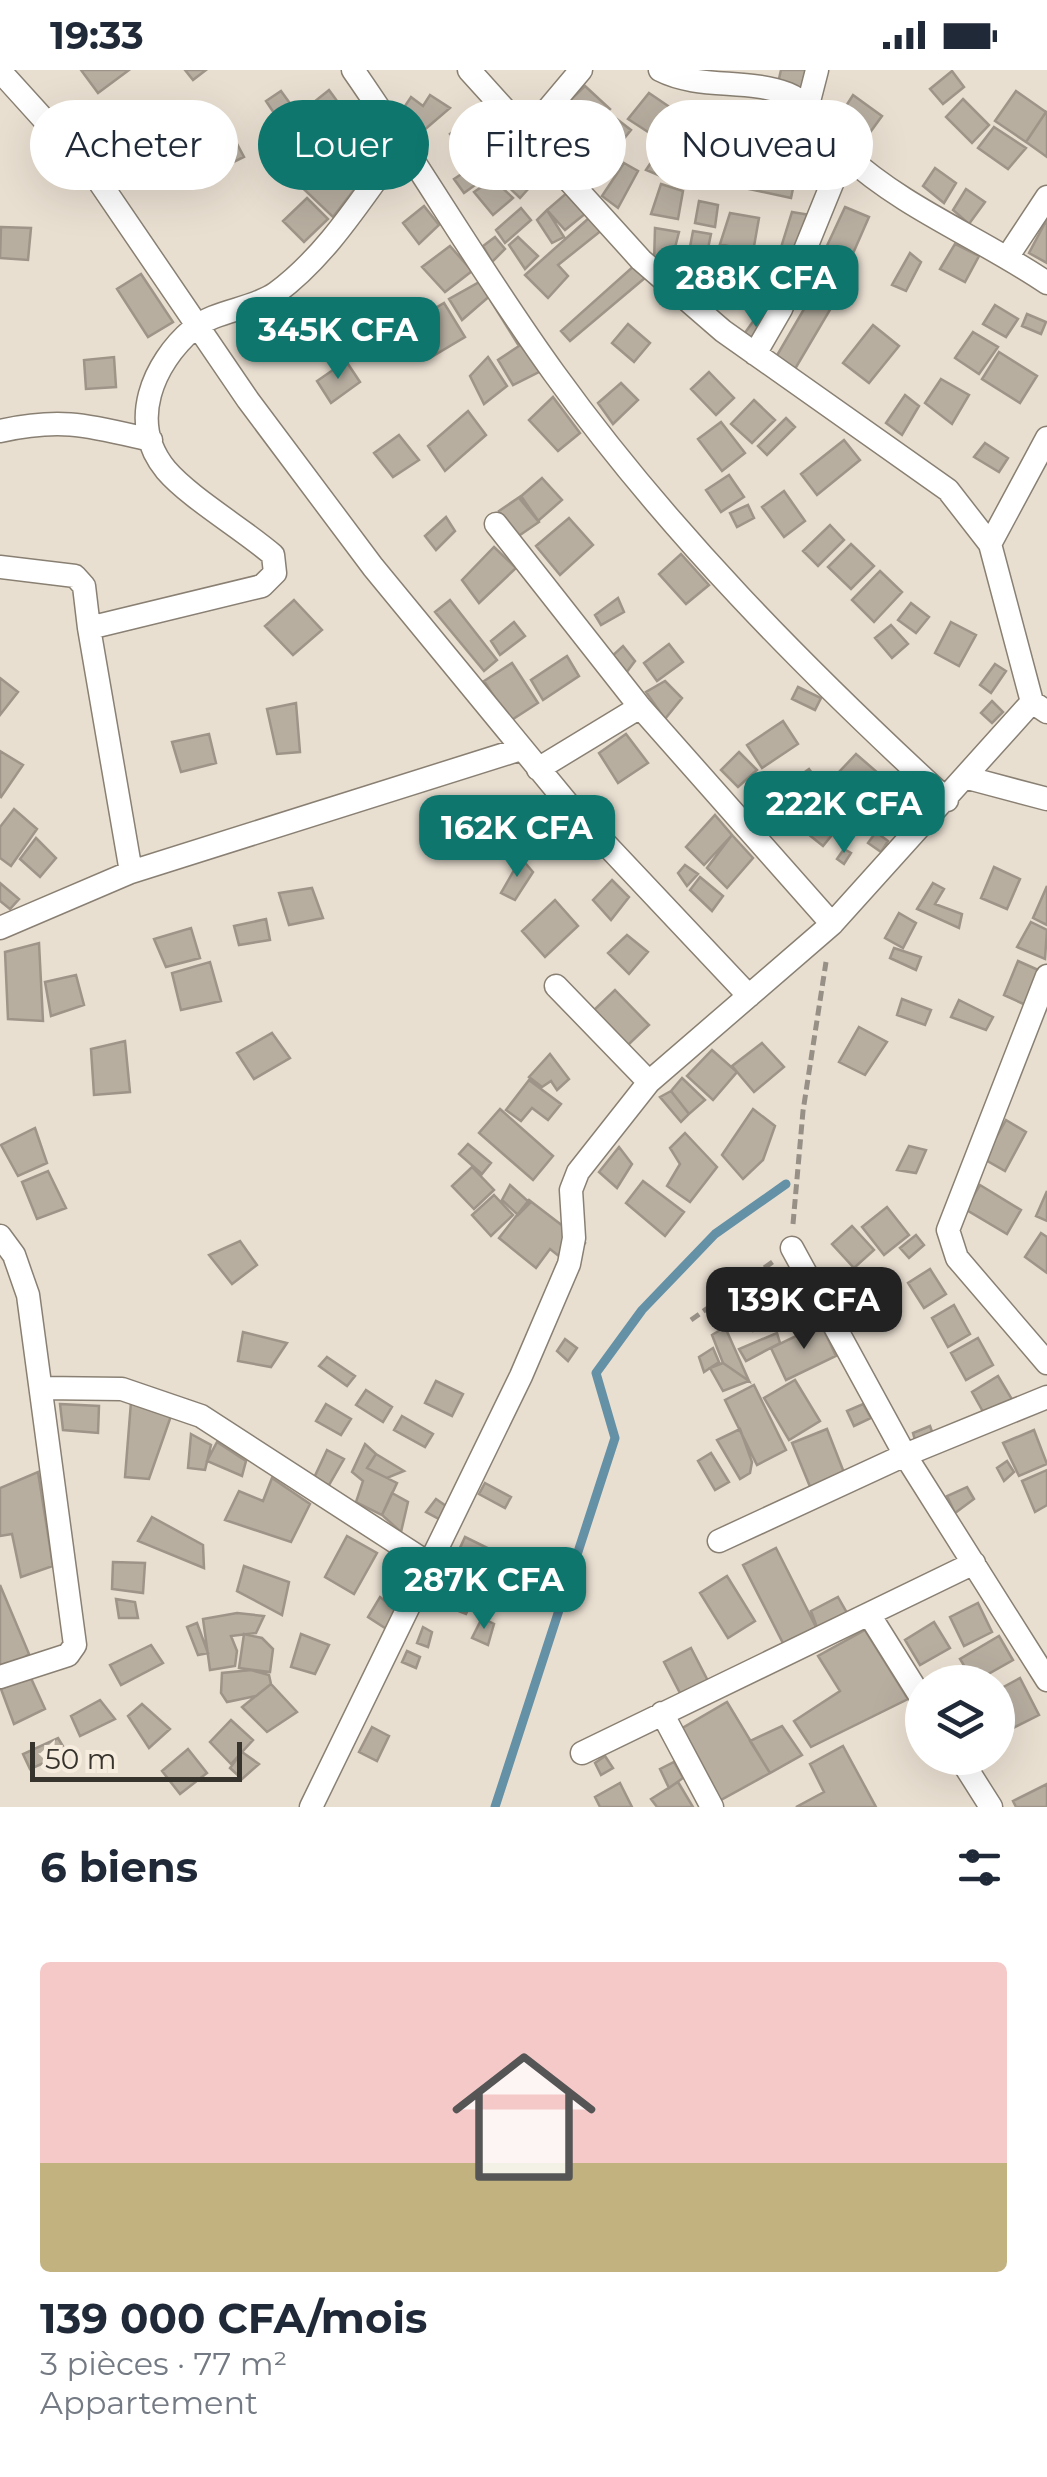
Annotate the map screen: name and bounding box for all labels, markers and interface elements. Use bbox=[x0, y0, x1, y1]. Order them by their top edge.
text: 19:33 bbox=[50, 12, 144, 59]
chip: Acheter bbox=[30, 100, 238, 190]
chip: Louer bbox=[258, 100, 429, 190]
chip: Filtres bbox=[449, 100, 626, 190]
chip: Nouveau bbox=[646, 100, 873, 190]
pin: 288K CFA bbox=[653, 245, 859, 330]
text: 288K CFA bbox=[675, 258, 837, 297]
pin: 345K CFA bbox=[235, 297, 441, 382]
text: 345K CFA bbox=[258, 310, 418, 349]
pin: 222K CFA bbox=[741, 771, 947, 856]
text: 222K CFA bbox=[766, 784, 922, 823]
pin: 162K CFA bbox=[414, 795, 620, 880]
text: 162K CFA bbox=[441, 808, 593, 847]
pin: 139K CFA bbox=[701, 1267, 907, 1352]
text: 139K CFA bbox=[728, 1280, 880, 1319]
pin: 287K CFA bbox=[381, 1547, 587, 1632]
text: 287K CFA bbox=[404, 1560, 564, 1599]
map controls bbox=[905, 1665, 1015, 1775]
button: layers bbox=[905, 1665, 1015, 1775]
scale bar bbox=[30, 1737, 242, 1782]
text: 50 m bbox=[45, 1742, 116, 1776]
icon: filters bbox=[952, 1840, 1007, 1895]
text: 6 biens bbox=[40, 1841, 198, 1893]
icon: home bbox=[434, 2027, 614, 2207]
text: 139 000 CFA/mois bbox=[40, 2292, 427, 2344]
text: 3 pièces · 77 m² bbox=[40, 2344, 287, 2383]
text: Appartement bbox=[40, 2383, 258, 2422]

